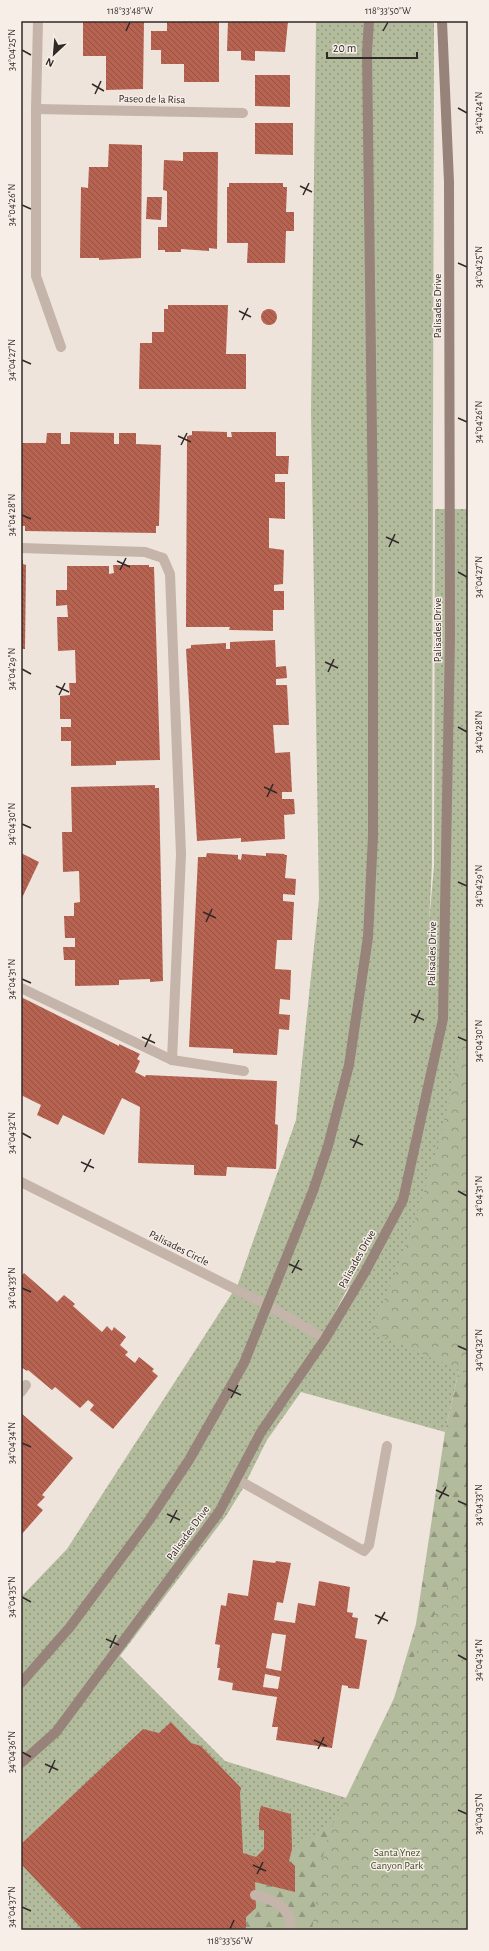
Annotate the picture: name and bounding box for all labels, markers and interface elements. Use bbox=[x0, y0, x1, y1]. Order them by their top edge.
text: 118°33'48"W bbox=[107, 6, 153, 16]
text: 118°33'50"W bbox=[365, 6, 411, 16]
text: 34°04'25"N bbox=[7, 29, 17, 71]
north arrow bbox=[34, 34, 74, 74]
scale bar bbox=[327, 34, 417, 60]
text: 20 m bbox=[333, 42, 356, 54]
text: N bbox=[44, 56, 56, 69]
text: 34°04'24"N bbox=[474, 92, 484, 134]
street label: Paseo de la Risa bbox=[118, 93, 186, 105]
text: 34°04'26"N bbox=[7, 184, 17, 226]
text: 34°04'25"N bbox=[474, 246, 484, 288]
street label: Palisades Drive bbox=[432, 274, 443, 338]
text: 34°04'27"N bbox=[7, 339, 17, 381]
text: 34°04'26"N bbox=[474, 401, 484, 443]
text: 34°04'28"N bbox=[7, 494, 17, 536]
text: 34°04'27"N bbox=[474, 556, 484, 598]
street label: Palisades Drive bbox=[432, 598, 443, 662]
text: 34°04'29"N bbox=[7, 648, 17, 690]
text: 34°04'28"N bbox=[474, 711, 484, 753]
text: 34°04'30"N bbox=[7, 803, 17, 845]
text: 34°04'29"N bbox=[474, 865, 484, 907]
street label: Palisades Drive bbox=[426, 922, 438, 986]
text: 34°04'31"N bbox=[7, 959, 17, 999]
text: 34°04'30"N bbox=[474, 1020, 484, 1062]
text: 34°04'32"N bbox=[7, 1112, 17, 1154]
text: 34°04'31"N bbox=[474, 1176, 484, 1216]
street label: Palisades Circle bbox=[147, 1228, 211, 1268]
street label: Palisades Drive bbox=[337, 1228, 377, 1290]
text: 34°04'33"N bbox=[7, 1267, 17, 1309]
text: 34°04'32"N bbox=[474, 1329, 484, 1371]
text: 34°04'34"N bbox=[7, 1422, 17, 1464]
text: 34°04'33"N bbox=[474, 1484, 484, 1526]
street label: Palisades Drive bbox=[165, 1504, 211, 1562]
text: 34°04'35"N bbox=[7, 1576, 17, 1618]
text: 34°04'34"N bbox=[474, 1639, 484, 1681]
text: 34°04'36"N bbox=[7, 1731, 17, 1773]
text: 34°04'35"N bbox=[474, 1793, 484, 1835]
park label: Santa Ynez Canyon Park bbox=[371, 1847, 423, 1871]
text: 34°04'37"N bbox=[7, 1886, 17, 1928]
text: 118°33'56"W bbox=[207, 1936, 253, 1946]

